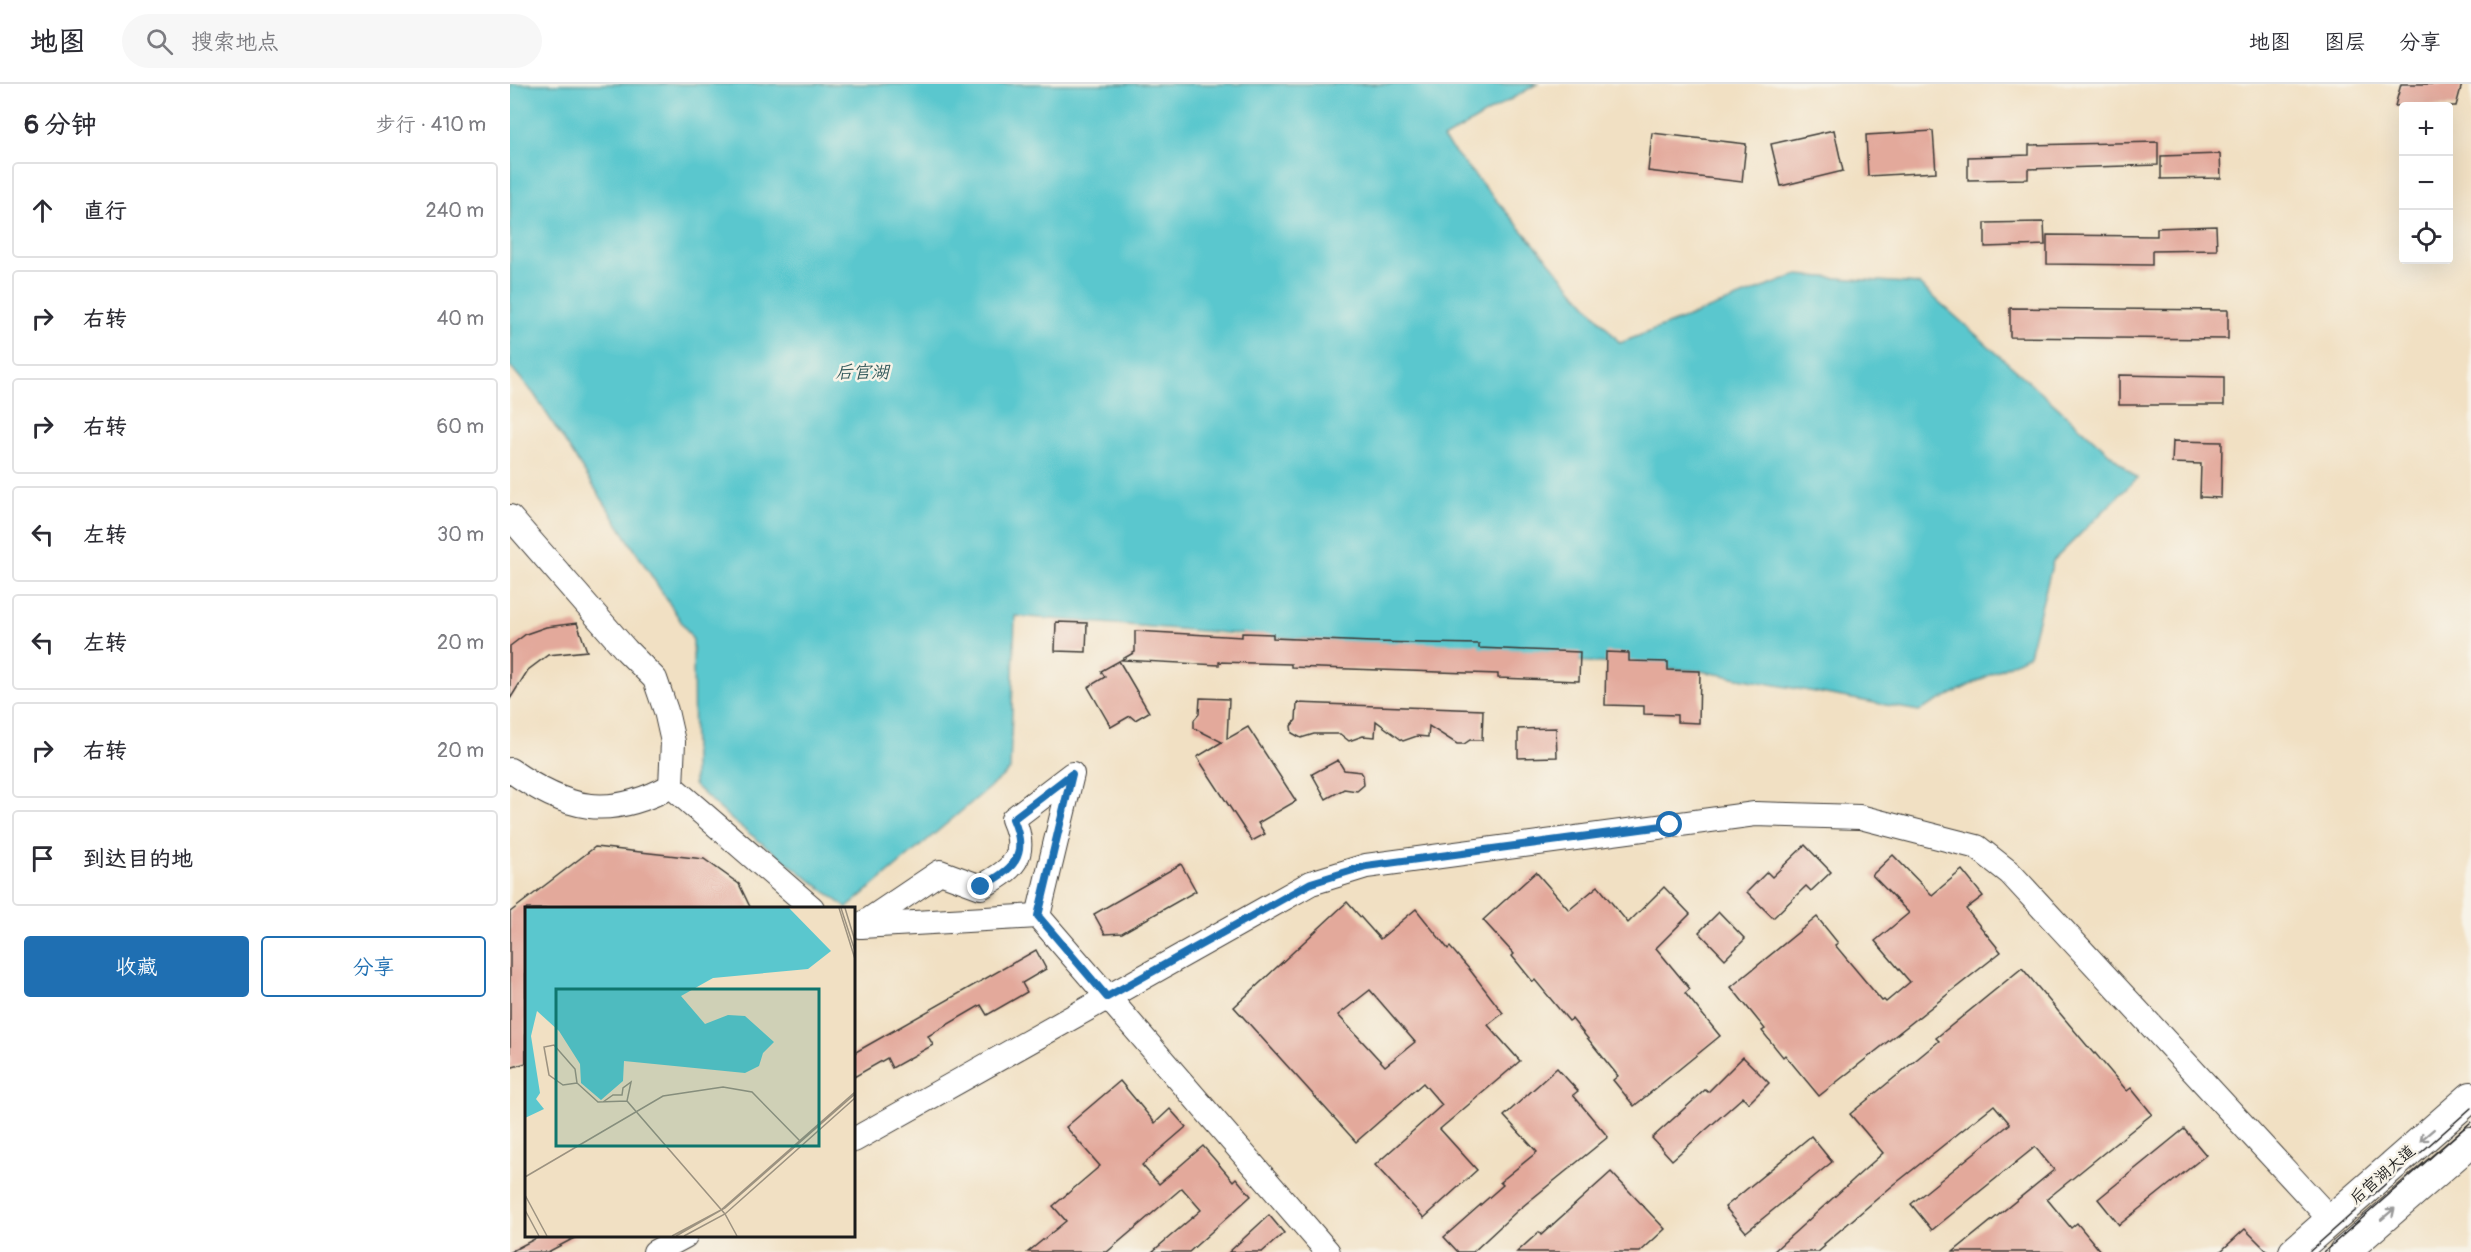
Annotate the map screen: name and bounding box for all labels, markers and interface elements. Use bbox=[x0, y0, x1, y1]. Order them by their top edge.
search box bbox=[122, 14, 542, 68]
text: 地图 bbox=[30, 25, 86, 60]
icon: search bbox=[143, 25, 176, 58]
text: 搜索地点 bbox=[191, 28, 279, 56]
text: 地图 bbox=[2249, 29, 2291, 56]
text: 图层 bbox=[2324, 29, 2366, 56]
text: 分享 bbox=[2399, 29, 2441, 56]
map controls bbox=[2399, 102, 2453, 264]
button: + bbox=[2399, 102, 2453, 156]
text: 6 分钟 bbox=[24, 109, 97, 141]
text: 步行 · 410 m bbox=[376, 112, 486, 137]
button: − bbox=[2399, 156, 2453, 210]
icon: ahead bbox=[26, 194, 59, 227]
text: 直行 bbox=[83, 197, 127, 225]
text: 240 m bbox=[425, 198, 484, 223]
button: locate bbox=[2399, 210, 2453, 264]
icon: right bbox=[26, 302, 59, 335]
text: 右转 bbox=[83, 305, 127, 333]
text: 40 m bbox=[437, 306, 484, 331]
water label: 后官湖 bbox=[835, 361, 891, 384]
icon: right bbox=[26, 410, 59, 443]
text: 右转 bbox=[83, 413, 127, 441]
text: 60 m bbox=[437, 414, 484, 439]
icon: left bbox=[26, 518, 59, 551]
text: 左转 bbox=[83, 521, 127, 549]
text: 30 m bbox=[437, 522, 484, 547]
icon: left bbox=[26, 626, 59, 659]
text: 左转 bbox=[83, 629, 127, 657]
text: 20 m bbox=[437, 630, 484, 655]
icon: right bbox=[26, 734, 59, 767]
text: 右转 bbox=[83, 737, 127, 765]
text: 20 m bbox=[437, 738, 484, 763]
route start bbox=[1656, 811, 1682, 837]
icon: arrive bbox=[26, 842, 59, 875]
text: 到达目的地 bbox=[83, 845, 193, 873]
route end bbox=[967, 873, 993, 899]
inset map bbox=[525, 907, 855, 1237]
button: 收藏 bbox=[24, 936, 249, 997]
button: 分享 bbox=[261, 936, 486, 997]
one-way arrow bbox=[2420, 1128, 2435, 1142]
street label: 后官湖大道 bbox=[2346, 1141, 2419, 1209]
one-way arrow bbox=[2380, 1207, 2395, 1221]

